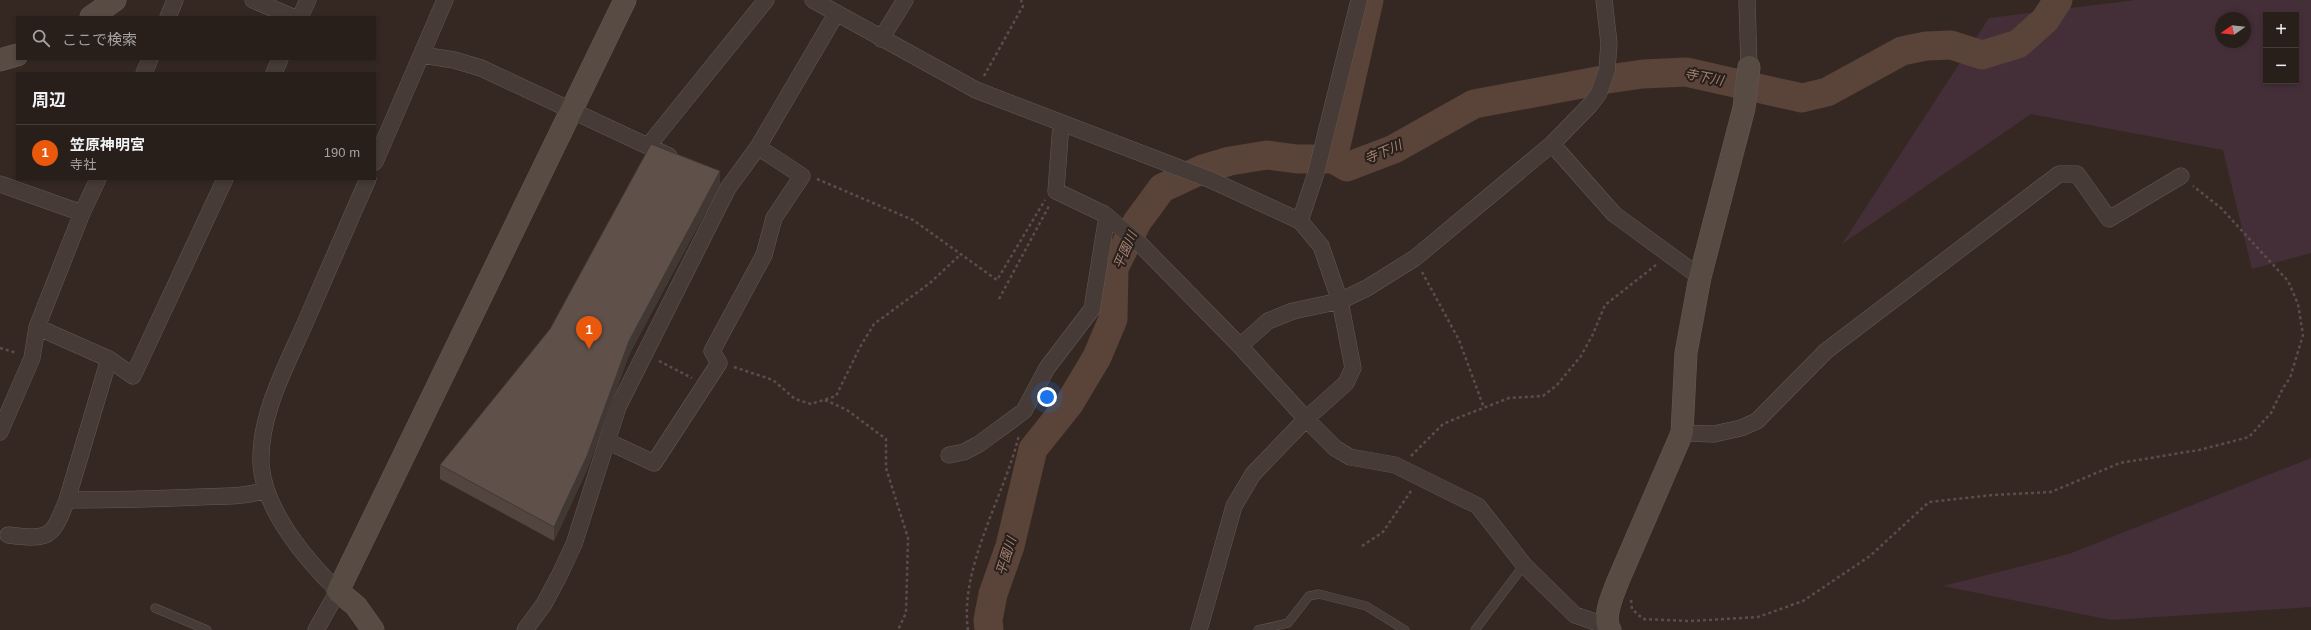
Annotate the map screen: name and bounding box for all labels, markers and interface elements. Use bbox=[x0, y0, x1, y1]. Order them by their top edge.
north arrow bbox=[2215, 12, 2251, 48]
map controls bbox=[2263, 12, 2299, 84]
button: + bbox=[2263, 12, 2299, 48]
search box bbox=[16, 16, 376, 60]
icon: search bbox=[30, 27, 52, 49]
text: ここで検索 bbox=[62, 31, 137, 48]
button: − bbox=[2263, 48, 2299, 84]
water label: 寺下川 bbox=[1683, 66, 1727, 88]
text: 周辺 bbox=[32, 91, 66, 110]
text: 笠原神明宮 bbox=[70, 136, 145, 153]
water label: 寺下川 bbox=[1362, 137, 1406, 167]
text: 1 bbox=[41, 145, 49, 160]
text: 190 m bbox=[324, 145, 360, 160]
text: 寺社 bbox=[70, 157, 96, 172]
water label: 平園川 bbox=[1110, 227, 1141, 271]
pin: 1 bbox=[576, 316, 602, 349]
your location bbox=[1037, 387, 1057, 407]
water label: 平園川 bbox=[993, 533, 1020, 577]

